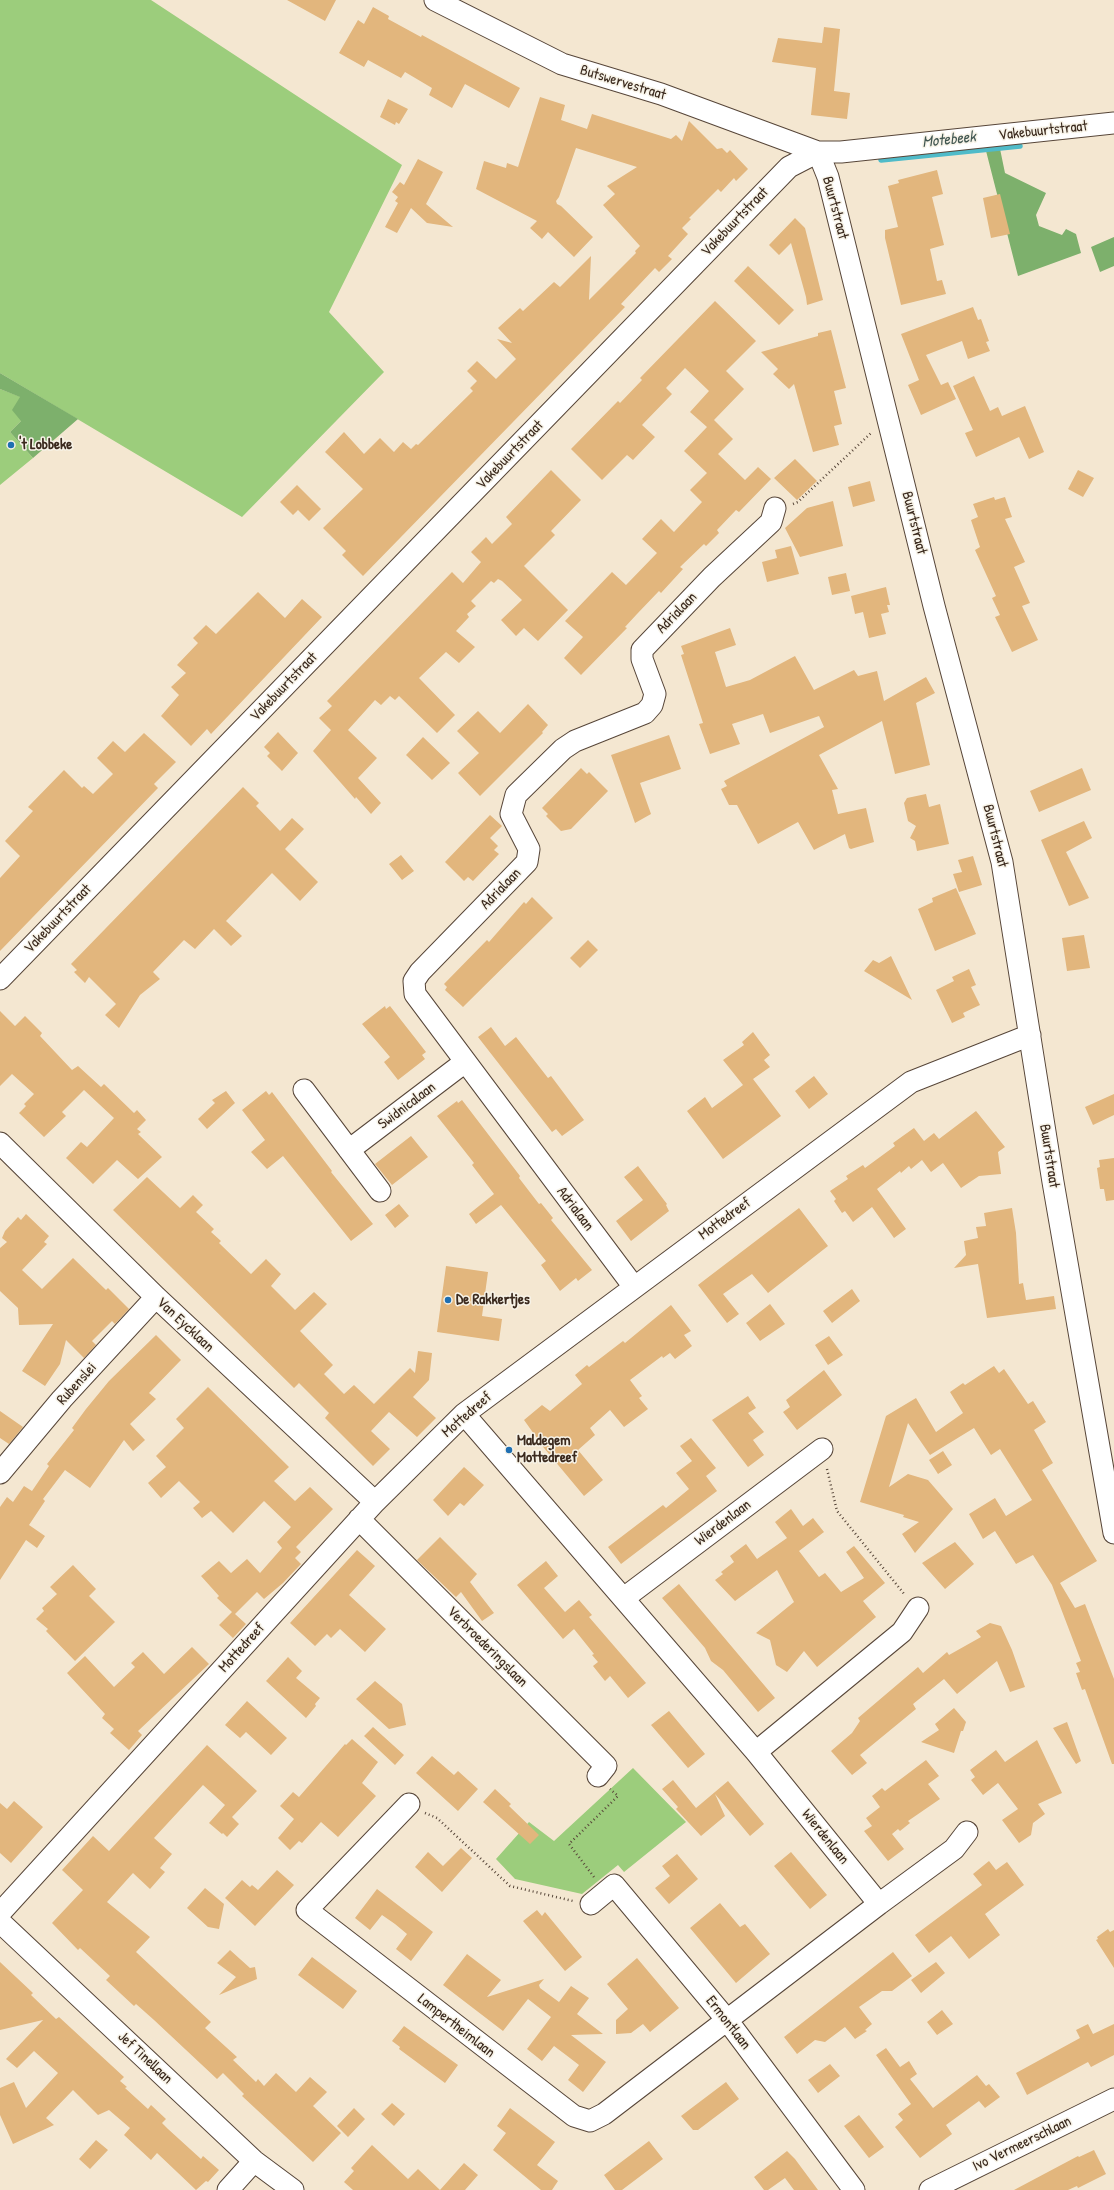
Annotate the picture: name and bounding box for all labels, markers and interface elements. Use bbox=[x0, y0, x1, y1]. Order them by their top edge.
street label: Butswervestraat bbox=[578, 61, 668, 105]
street label: Vakebuurtstraat bbox=[998, 117, 1088, 145]
water label: Motebeek bbox=[921, 128, 977, 152]
street label: Buurtstraat bbox=[818, 175, 852, 241]
street label: Vakebuurtstraat bbox=[698, 184, 772, 260]
street label: Vakebuurtstraat bbox=[473, 417, 547, 493]
place label: 't Lobbeke bbox=[19, 436, 72, 454]
marker: 't Lobbeke bbox=[6, 440, 16, 450]
street label: Buurtstraat bbox=[898, 490, 930, 556]
street label: Adrialaan bbox=[653, 589, 701, 637]
street label: Vakebuurtstraat bbox=[247, 649, 321, 725]
street label: Buurtstraat bbox=[979, 803, 1011, 869]
street label: Adrialaan bbox=[477, 865, 525, 913]
street label: Vakebuurtstraat bbox=[21, 881, 95, 957]
street label: Swidnicalaan bbox=[375, 1079, 439, 1133]
street label: Buurtstraat bbox=[1035, 1123, 1063, 1189]
street label: Adrialaan bbox=[553, 1183, 597, 1235]
street label: Mottedreef bbox=[695, 1194, 755, 1244]
place label: De Rakkertjes bbox=[456, 1291, 530, 1309]
street label: Van Eycklaan bbox=[153, 1294, 217, 1356]
marker: De Rakkertjes bbox=[443, 1295, 453, 1305]
street label: Rubenslei bbox=[53, 1359, 101, 1409]
street label: Mottedreef bbox=[438, 1388, 496, 1442]
place label: Maldegem Mottedreef bbox=[517, 1432, 577, 1467]
marker: Maldegem Mottedreef bbox=[504, 1445, 514, 1455]
street label: Wierdenlaan bbox=[691, 1496, 755, 1550]
street label: Verbroederingslaan bbox=[443, 1603, 531, 1691]
street label: Mottedreef bbox=[215, 1620, 269, 1676]
street label: Wierdenlaan bbox=[797, 1806, 853, 1868]
street label: Lampertheimlaan bbox=[414, 1990, 498, 2062]
street label: Ermontlaan bbox=[701, 1993, 755, 2053]
street label: Jef Tinellaan bbox=[114, 2028, 176, 2088]
street label: Ivo Vermeerschlaan bbox=[970, 2112, 1074, 2176]

